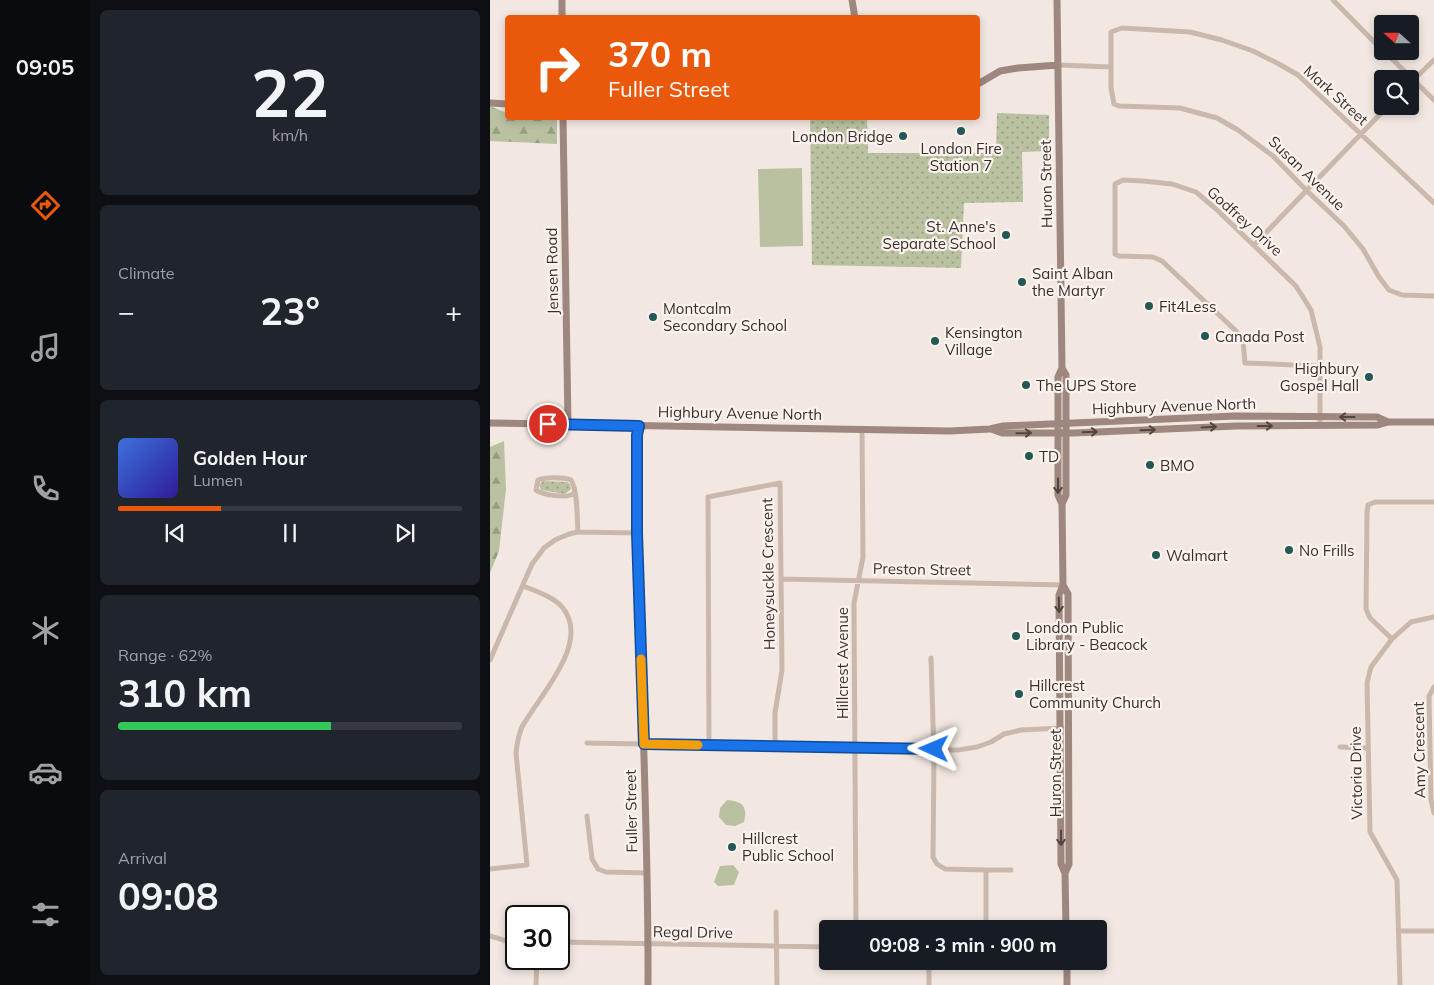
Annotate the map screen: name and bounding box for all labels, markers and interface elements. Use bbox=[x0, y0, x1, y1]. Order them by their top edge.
north arrow bbox=[1374, 15, 1419, 60]
map controls bbox=[1374, 15, 1419, 115]
text: 370 m bbox=[608, 32, 712, 76]
icon: right bbox=[525, 35, 590, 100]
text: 22 bbox=[251, 52, 329, 133]
text: 09:05 bbox=[16, 53, 74, 81]
street label: Mark Street bbox=[1300, 61, 1372, 129]
button: search bbox=[1374, 70, 1419, 115]
text: Fuller Street bbox=[608, 75, 730, 103]
text: km/h bbox=[272, 125, 308, 145]
marker: London Fire Station 7 bbox=[955, 125, 967, 137]
place label: London Bridge bbox=[792, 127, 893, 146]
marker: London Bridge bbox=[897, 130, 909, 142]
street label: Susan Avenue bbox=[1265, 132, 1349, 214]
place label: London Fire Station 7 bbox=[920, 139, 1002, 175]
street label: Huron Street bbox=[1036, 140, 1056, 228]
street label: Godfrey Drive bbox=[1203, 182, 1287, 260]
icon: directions bbox=[28, 188, 63, 223]
place label: St. Anne's Separate School bbox=[883, 217, 996, 253]
street label: Jensen Road bbox=[542, 227, 562, 315]
marker: St. Anne's Separate School bbox=[1000, 229, 1012, 241]
text: Climate bbox=[118, 263, 174, 283]
place label: Saint Alban the Martyr bbox=[1032, 264, 1113, 300]
marker: Saint Alban the Martyr bbox=[1016, 276, 1028, 288]
text: 23° bbox=[260, 287, 320, 335]
text: − bbox=[118, 294, 135, 329]
text: + bbox=[445, 294, 462, 329]
place label: Fit4Less bbox=[1159, 297, 1216, 316]
place label: Montcalm Secondary School bbox=[663, 299, 787, 335]
marker: Fit4Less bbox=[1143, 300, 1155, 312]
marker: Montcalm Secondary School bbox=[647, 311, 659, 323]
place label: Kensington Village bbox=[945, 323, 1023, 359]
place label: Canada Post bbox=[1215, 327, 1304, 346]
icon: music bbox=[28, 330, 63, 365]
marker: Canada Post bbox=[1199, 330, 1211, 342]
marker: Kensington Village bbox=[929, 335, 941, 347]
place label: Highbury Gospel Hall bbox=[1280, 359, 1359, 395]
marker: Highbury Gospel Hall bbox=[1363, 371, 1375, 383]
place label: The UPS Store bbox=[1036, 376, 1136, 395]
marker: The UPS Store bbox=[1020, 379, 1032, 391]
street label: Highbury Avenue North bbox=[1092, 394, 1256, 418]
street label: Highbury Avenue North bbox=[658, 402, 822, 424]
pin bbox=[527, 403, 569, 445]
icon: arrive bbox=[534, 410, 562, 438]
one-way arrow bbox=[1339, 412, 1355, 422]
one-way arrow bbox=[1256, 421, 1273, 431]
one-way arrow bbox=[1200, 423, 1216, 432]
one-way arrow bbox=[1139, 425, 1155, 435]
one-way arrow bbox=[1016, 428, 1032, 438]
one-way arrow bbox=[1082, 428, 1098, 437]
text: Golden Hour bbox=[193, 446, 307, 470]
place label: TD bbox=[1039, 447, 1059, 466]
marker: TD bbox=[1023, 450, 1035, 462]
place label: BMO bbox=[1160, 456, 1195, 475]
marker: BMO bbox=[1144, 459, 1156, 471]
text: Lumen bbox=[193, 470, 243, 490]
icon: phone bbox=[28, 471, 63, 506]
one-way arrow bbox=[1053, 478, 1063, 494]
street label: Honeysuckle Crescent bbox=[757, 498, 779, 650]
icon: previous bbox=[161, 519, 189, 547]
icon: pause bbox=[276, 519, 304, 547]
icon: next bbox=[391, 519, 419, 547]
place label: No Frills bbox=[1299, 541, 1355, 560]
marker: No Frills bbox=[1283, 544, 1295, 556]
place label: Walmart bbox=[1166, 546, 1228, 565]
marker: Walmart bbox=[1150, 549, 1162, 561]
street label: Preston Street bbox=[873, 559, 971, 579]
one-way arrow bbox=[1054, 597, 1064, 613]
street label: Hillcrest Avenue bbox=[833, 607, 852, 719]
icon: climate bbox=[28, 613, 63, 648]
place label: London Public Library - Beacock bbox=[1026, 618, 1148, 654]
marker: London Public Library - Beacock bbox=[1010, 630, 1022, 642]
text: Range · 62% bbox=[118, 645, 213, 665]
text: 310 km bbox=[118, 669, 252, 717]
place label: Hillcrest Community Church bbox=[1029, 676, 1161, 712]
marker: Hillcrest Community Church bbox=[1013, 688, 1025, 700]
street label: Amy Crescent bbox=[1409, 701, 1429, 799]
position arrow bbox=[907, 722, 959, 774]
street label: Victoria Drive bbox=[1346, 726, 1366, 820]
street label: Huron Street bbox=[1046, 729, 1065, 817]
icon: car bbox=[28, 755, 63, 790]
street label: Fuller Street bbox=[621, 769, 641, 853]
place label: Hillcrest Public School bbox=[742, 829, 834, 865]
one-way arrow bbox=[1056, 830, 1066, 846]
marker: Hillcrest Public School bbox=[726, 841, 738, 853]
text: Arrival bbox=[118, 848, 167, 868]
text: 09:08 bbox=[118, 872, 219, 920]
icon: filters bbox=[28, 897, 63, 932]
speed limit sign: 30 bbox=[505, 905, 570, 970]
street label: Regal Drive bbox=[653, 922, 733, 942]
text: 09:08 · 3 min · 900 m bbox=[869, 933, 1057, 957]

